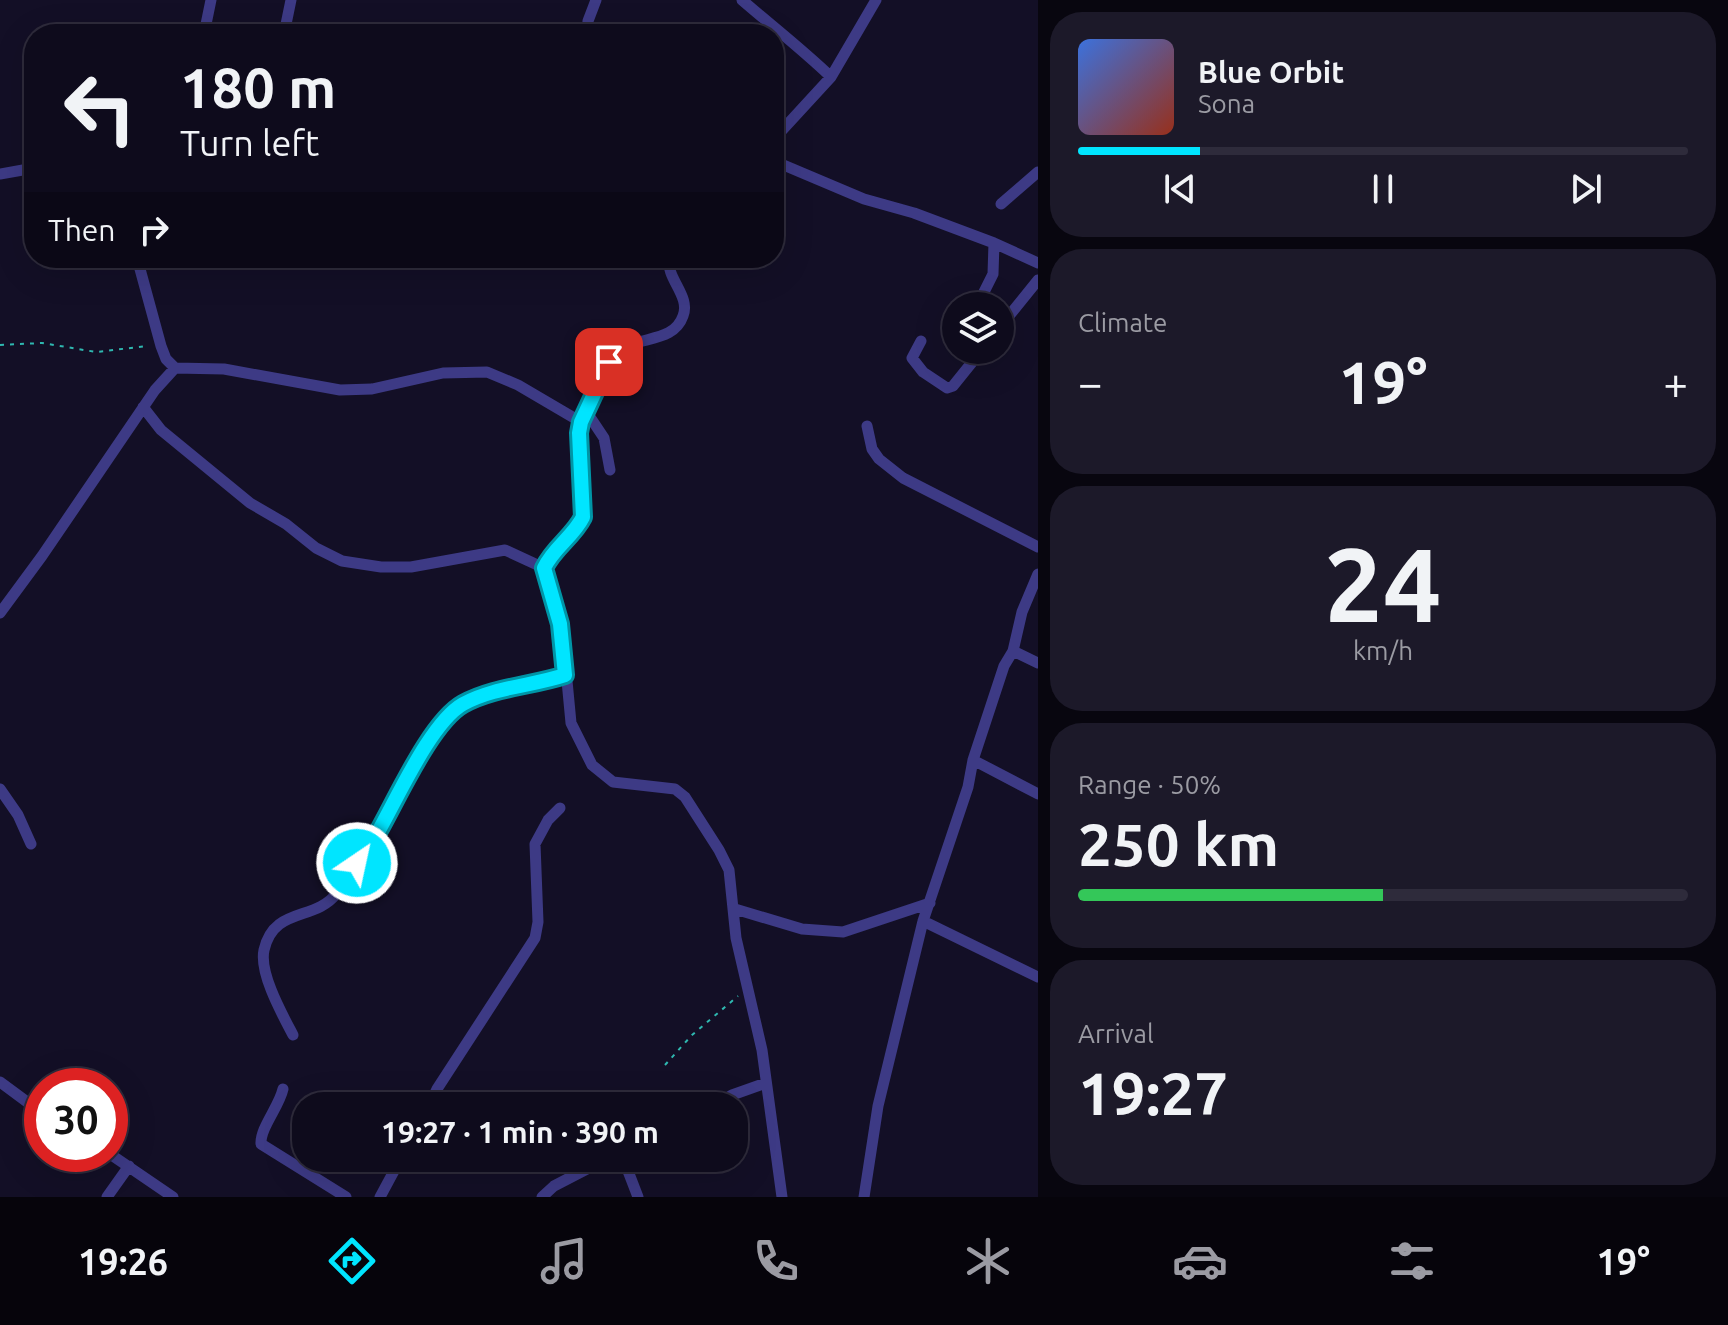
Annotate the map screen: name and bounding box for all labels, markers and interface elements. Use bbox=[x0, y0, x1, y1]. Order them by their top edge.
text: Blue Orbit bbox=[1198, 55, 1344, 89]
icon: left bbox=[48, 56, 152, 160]
text: 180 m bbox=[180, 56, 336, 119]
text: Sona bbox=[1198, 89, 1255, 118]
text: Turn left bbox=[180, 122, 319, 163]
icon: previous bbox=[1158, 167, 1202, 211]
icon: pause bbox=[1361, 167, 1405, 211]
icon: next bbox=[1564, 167, 1608, 211]
icon: right bbox=[132, 208, 176, 252]
text: Then bbox=[48, 213, 116, 247]
map controls bbox=[942, 292, 1014, 364]
button: layers bbox=[942, 292, 1014, 364]
text: Climate bbox=[1078, 308, 1167, 337]
pin bbox=[575, 328, 643, 396]
icon: arrive bbox=[587, 340, 631, 384]
text: 19° bbox=[1339, 348, 1427, 415]
text: − bbox=[1078, 358, 1103, 407]
text: + bbox=[1663, 358, 1688, 407]
text: 24 bbox=[1324, 525, 1442, 642]
text: km/h bbox=[1353, 636, 1413, 665]
text: Range · 50% bbox=[1078, 770, 1221, 799]
text: 250 km bbox=[1078, 810, 1279, 877]
position arrow bbox=[315, 821, 399, 905]
text: Arrival bbox=[1078, 1019, 1154, 1048]
text: 19:27 bbox=[1078, 1059, 1228, 1126]
speed limit sign: 30 bbox=[24, 1068, 128, 1172]
text: 19:27 · 1 min · 390 m bbox=[381, 1115, 659, 1149]
icon: directions bbox=[324, 1233, 380, 1289]
icon: music bbox=[536, 1233, 592, 1289]
icon: phone bbox=[748, 1233, 804, 1289]
icon: climate bbox=[960, 1233, 1016, 1289]
icon: car bbox=[1172, 1233, 1228, 1289]
icon: filters bbox=[1384, 1233, 1440, 1289]
text: 19:26 bbox=[78, 1241, 168, 1282]
text: 19° bbox=[1597, 1241, 1650, 1282]

